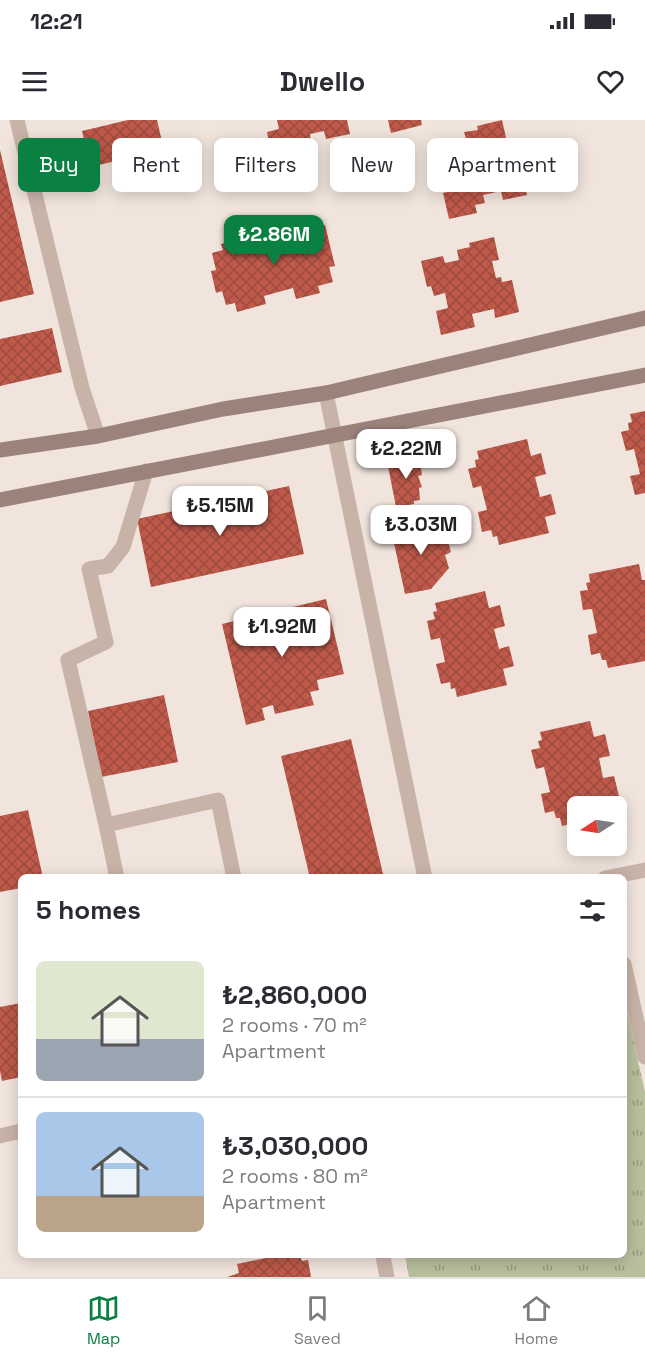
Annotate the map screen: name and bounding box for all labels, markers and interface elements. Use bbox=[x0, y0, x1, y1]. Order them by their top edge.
text: 12:21 bbox=[30, 7, 83, 35]
text: Dwello bbox=[280, 64, 365, 99]
icon: menu bbox=[18, 65, 51, 98]
icon: heart bbox=[594, 65, 627, 98]
chip: Buy bbox=[18, 138, 100, 192]
chip: Rent bbox=[112, 138, 202, 192]
chip: Filters bbox=[214, 138, 318, 192]
chip: New bbox=[330, 138, 415, 192]
chip: Apartment bbox=[427, 138, 578, 192]
pin: ₺2.86M bbox=[225, 215, 323, 266]
text: ₺2.86M bbox=[238, 221, 310, 247]
pin: ₺2.22M bbox=[357, 429, 455, 480]
text: ₺2.22M bbox=[370, 435, 442, 461]
pin: ₺5.15M bbox=[171, 486, 269, 537]
text: ₺5.15M bbox=[186, 492, 254, 518]
pin: ₺3.03M bbox=[372, 505, 470, 556]
text: ₺3.03M bbox=[385, 511, 458, 537]
pin: ₺1.92M bbox=[233, 607, 331, 658]
text: ₺1.92M bbox=[247, 613, 317, 639]
north arrow bbox=[567, 796, 627, 856]
map controls bbox=[567, 796, 627, 856]
text: 5 homes bbox=[36, 893, 141, 927]
icon: filters bbox=[576, 894, 609, 927]
text: ₺2,860,000 bbox=[222, 978, 367, 1012]
icon: home bbox=[84, 985, 156, 1057]
text: 2 rooms · 70 m² bbox=[222, 1012, 366, 1038]
text: Apartment bbox=[222, 1038, 326, 1064]
text: ₺3,030,000 bbox=[222, 1129, 368, 1163]
icon: home bbox=[84, 1136, 156, 1208]
text: 2 rooms · 80 m² bbox=[222, 1163, 368, 1189]
text: Apartment bbox=[222, 1189, 326, 1215]
tab: Map bbox=[87, 1292, 120, 1349]
tab: Saved bbox=[294, 1292, 341, 1349]
tab: Home bbox=[514, 1292, 558, 1349]

